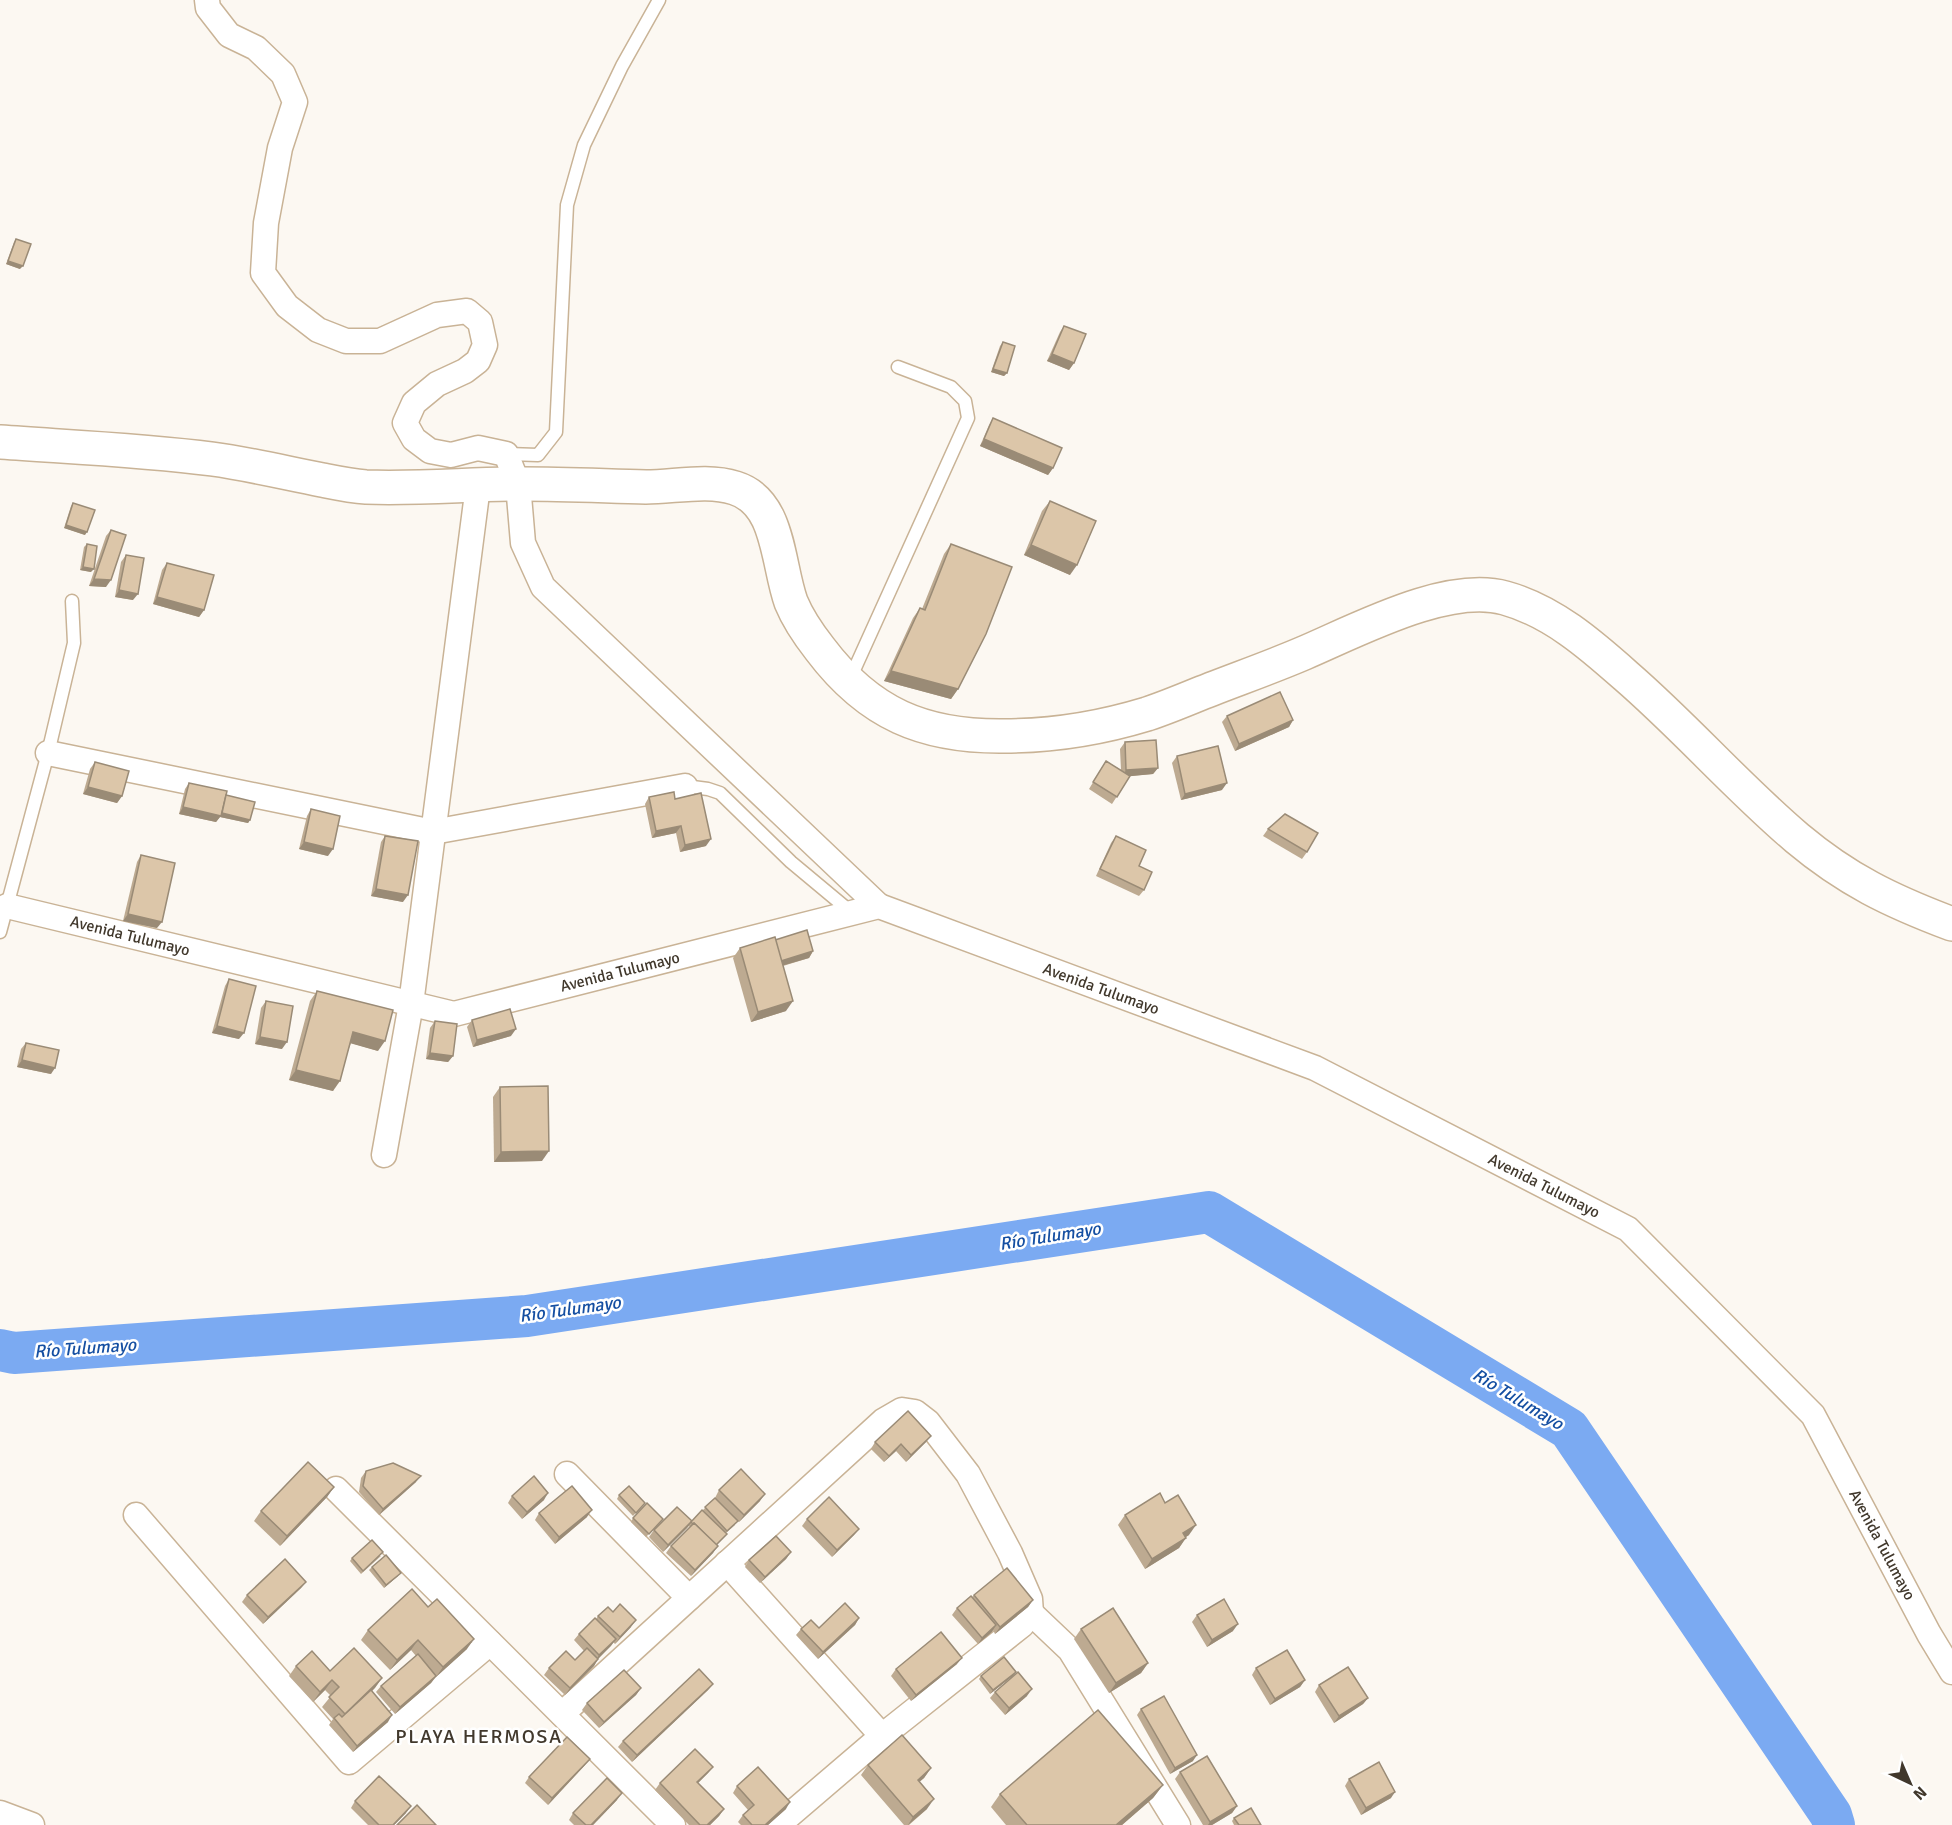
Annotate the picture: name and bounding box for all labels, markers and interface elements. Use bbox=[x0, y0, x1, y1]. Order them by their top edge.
street label: Avenida Tulumayo bbox=[68, 911, 192, 961]
street label: Avenida Tulumayo bbox=[558, 947, 682, 997]
street label: Avenida Tulumayo bbox=[1040, 959, 1162, 1019]
street label: Avenida Tulumayo bbox=[1485, 1149, 1603, 1223]
water label: Río Tulumayo bbox=[998, 1217, 1104, 1255]
water label: Río Tulumayo bbox=[518, 1291, 624, 1327]
water label: Río Tulumayo bbox=[33, 1333, 138, 1363]
water label: Río Tulumayo bbox=[1469, 1363, 1569, 1436]
street label: Avenida Tulumayo bbox=[1844, 1486, 1920, 1604]
district label: PLAYA HERMOSA bbox=[395, 1724, 563, 1749]
north arrow bbox=[1880, 1753, 1940, 1813]
text: N bbox=[1909, 1782, 1931, 1804]

